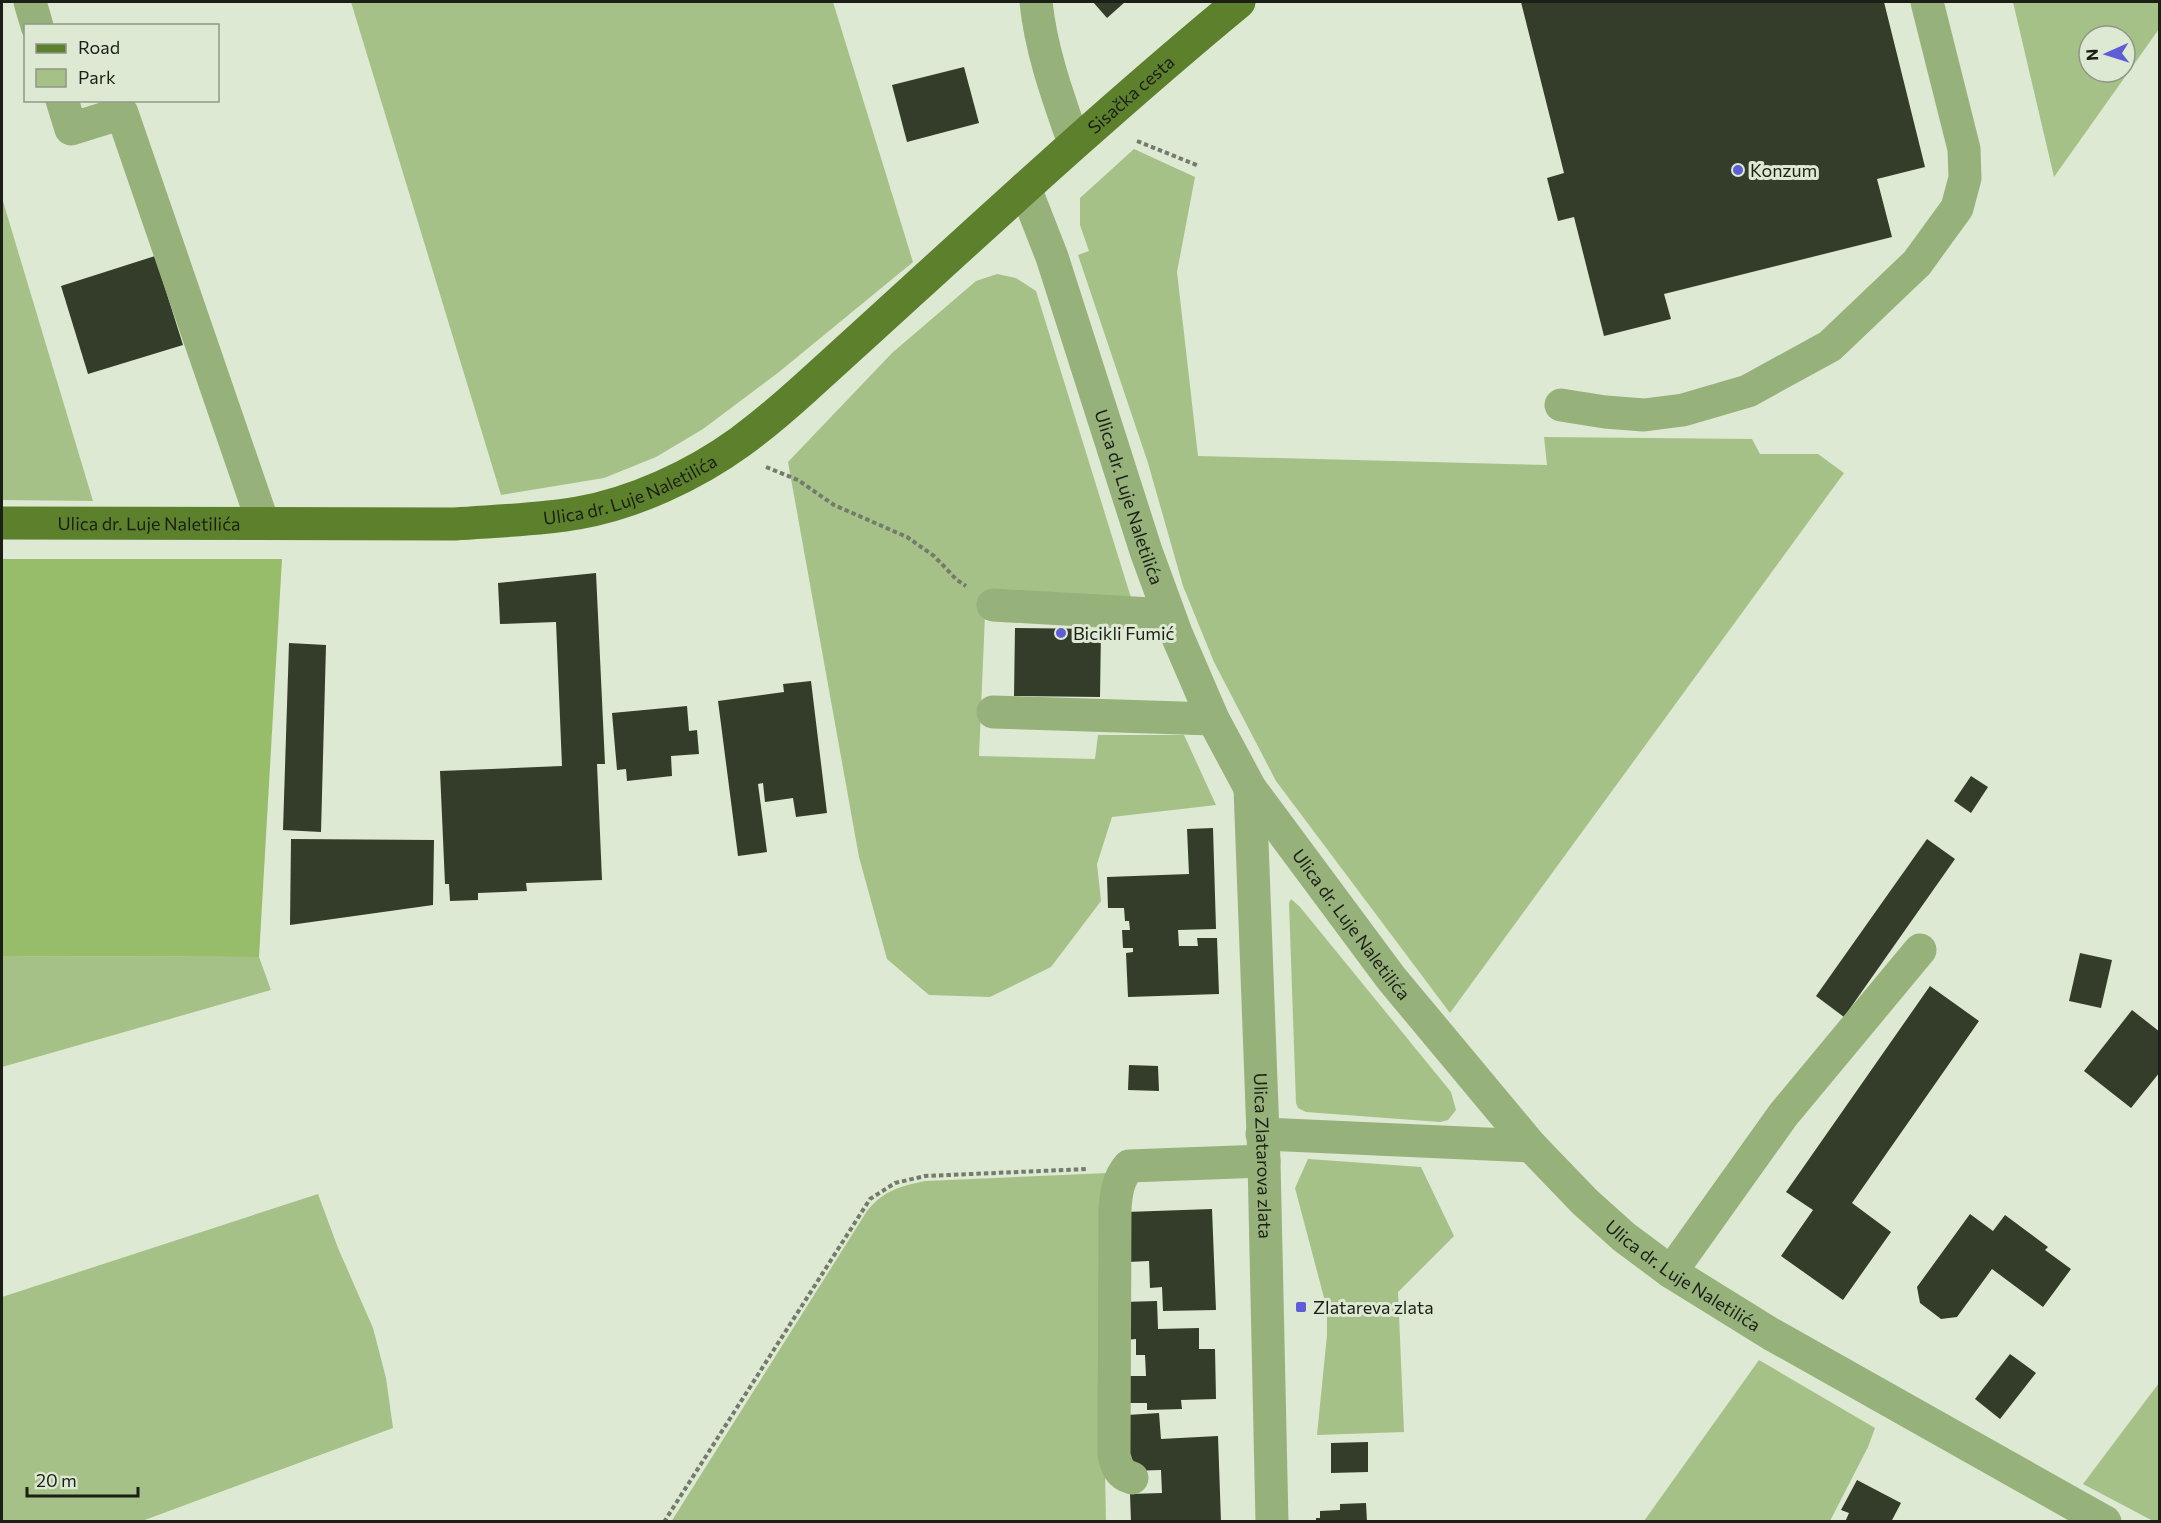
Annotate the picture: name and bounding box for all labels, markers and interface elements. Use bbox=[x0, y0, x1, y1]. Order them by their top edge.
legend bbox=[24, 24, 219, 102]
north arrow bbox=[2077, 24, 2137, 84]
text: Road bbox=[78, 36, 120, 58]
text: N bbox=[2082, 48, 2101, 61]
street label: Sisačka cesta bbox=[1083, 51, 1179, 138]
text: Park bbox=[78, 66, 116, 88]
place label: Konzum bbox=[1750, 159, 1817, 181]
marker: Konzum bbox=[1731, 163, 1745, 177]
street label: Ulica dr. Luje Naletilića bbox=[1090, 406, 1168, 587]
street label: Ulica dr. Luje Naletilića bbox=[542, 449, 721, 529]
street label: Ulica dr. Luje Naletilića bbox=[57, 512, 241, 535]
place label: Bicikli Fumić bbox=[1073, 622, 1175, 644]
marker: Bicikli Fumić bbox=[1054, 626, 1068, 640]
street label: Ulica dr. Luje Naletilića bbox=[1288, 844, 1415, 1004]
street label: Ulica Zlatarova zlata bbox=[1250, 1072, 1277, 1239]
street label: Ulica dr. Luje Naletilića bbox=[1601, 1215, 1765, 1336]
place label: Zlatareva zlata bbox=[1313, 1296, 1434, 1318]
marker: Zlatareva zlata bbox=[1294, 1300, 1308, 1314]
scale bar bbox=[27, 1460, 138, 1498]
text: 20 m bbox=[36, 1469, 77, 1491]

